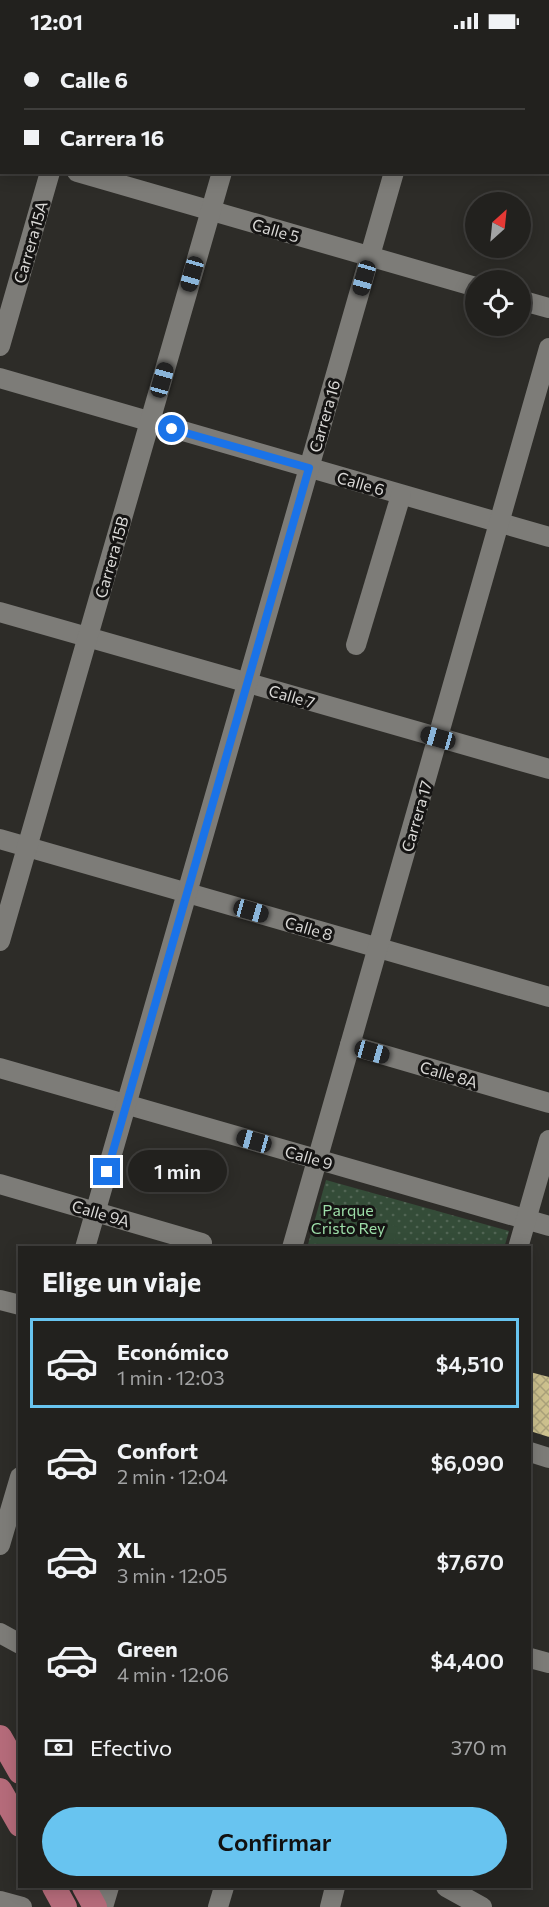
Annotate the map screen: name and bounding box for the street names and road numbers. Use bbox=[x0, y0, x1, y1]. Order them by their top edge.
street label: Carrera 15A bbox=[9, 199, 51, 285]
street label: Calle 5 bbox=[250, 214, 302, 246]
street label: Carrera 16 bbox=[305, 378, 343, 454]
street label: Calle 6 bbox=[335, 467, 387, 499]
street label: Carrera 15B bbox=[90, 514, 132, 600]
street label: Calle 7 bbox=[267, 680, 317, 712]
street label: Carrera 17 bbox=[397, 778, 435, 854]
street label: Calle 8 bbox=[283, 912, 335, 944]
street label: Calle 8A bbox=[418, 1057, 480, 1091]
street label: Calle 9 bbox=[283, 1141, 335, 1173]
street label: Calle 9A bbox=[70, 1196, 132, 1230]

